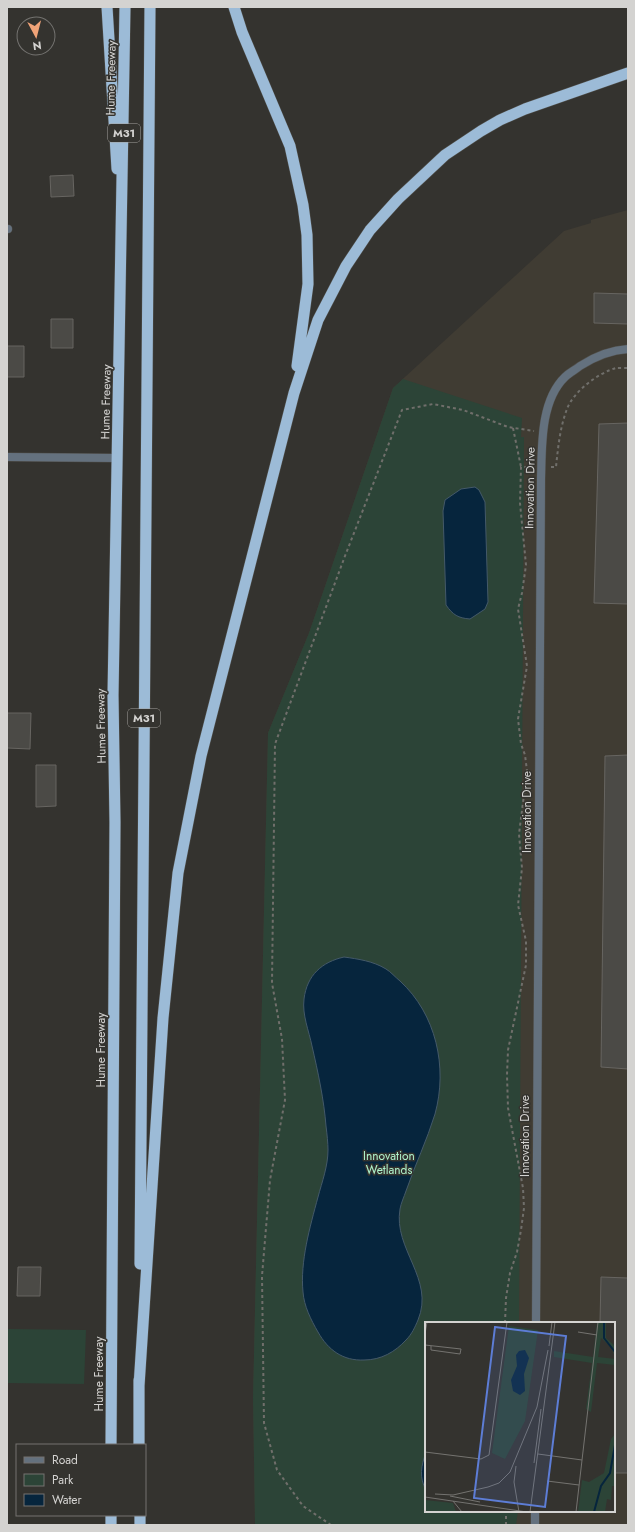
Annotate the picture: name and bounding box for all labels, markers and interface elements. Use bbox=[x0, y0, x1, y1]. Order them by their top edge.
north arrow bbox=[16, 16, 56, 56]
text: N bbox=[32, 37, 43, 54]
street label: Hume Freeway bbox=[101, 40, 121, 116]
road number: M31 bbox=[108, 124, 140, 142]
street label: Hume Freeway bbox=[96, 364, 116, 440]
street label: Innovation Drive bbox=[520, 447, 540, 529]
street label: Hume Freeway bbox=[91, 688, 111, 764]
road number: M31 bbox=[128, 709, 160, 727]
street label: Innovation Drive bbox=[518, 771, 536, 853]
street label: Hume Freeway bbox=[92, 1012, 110, 1088]
street label: Innovation Drive bbox=[516, 1095, 534, 1177]
park label: Innovation Wetlands bbox=[363, 1147, 415, 1179]
inset map bbox=[425, 1322, 615, 1512]
street label: Hume Freeway bbox=[90, 1336, 108, 1412]
legend bbox=[16, 1444, 146, 1516]
text: Road bbox=[52, 1451, 78, 1469]
text: Park bbox=[52, 1471, 74, 1489]
text: Water bbox=[52, 1491, 83, 1509]

